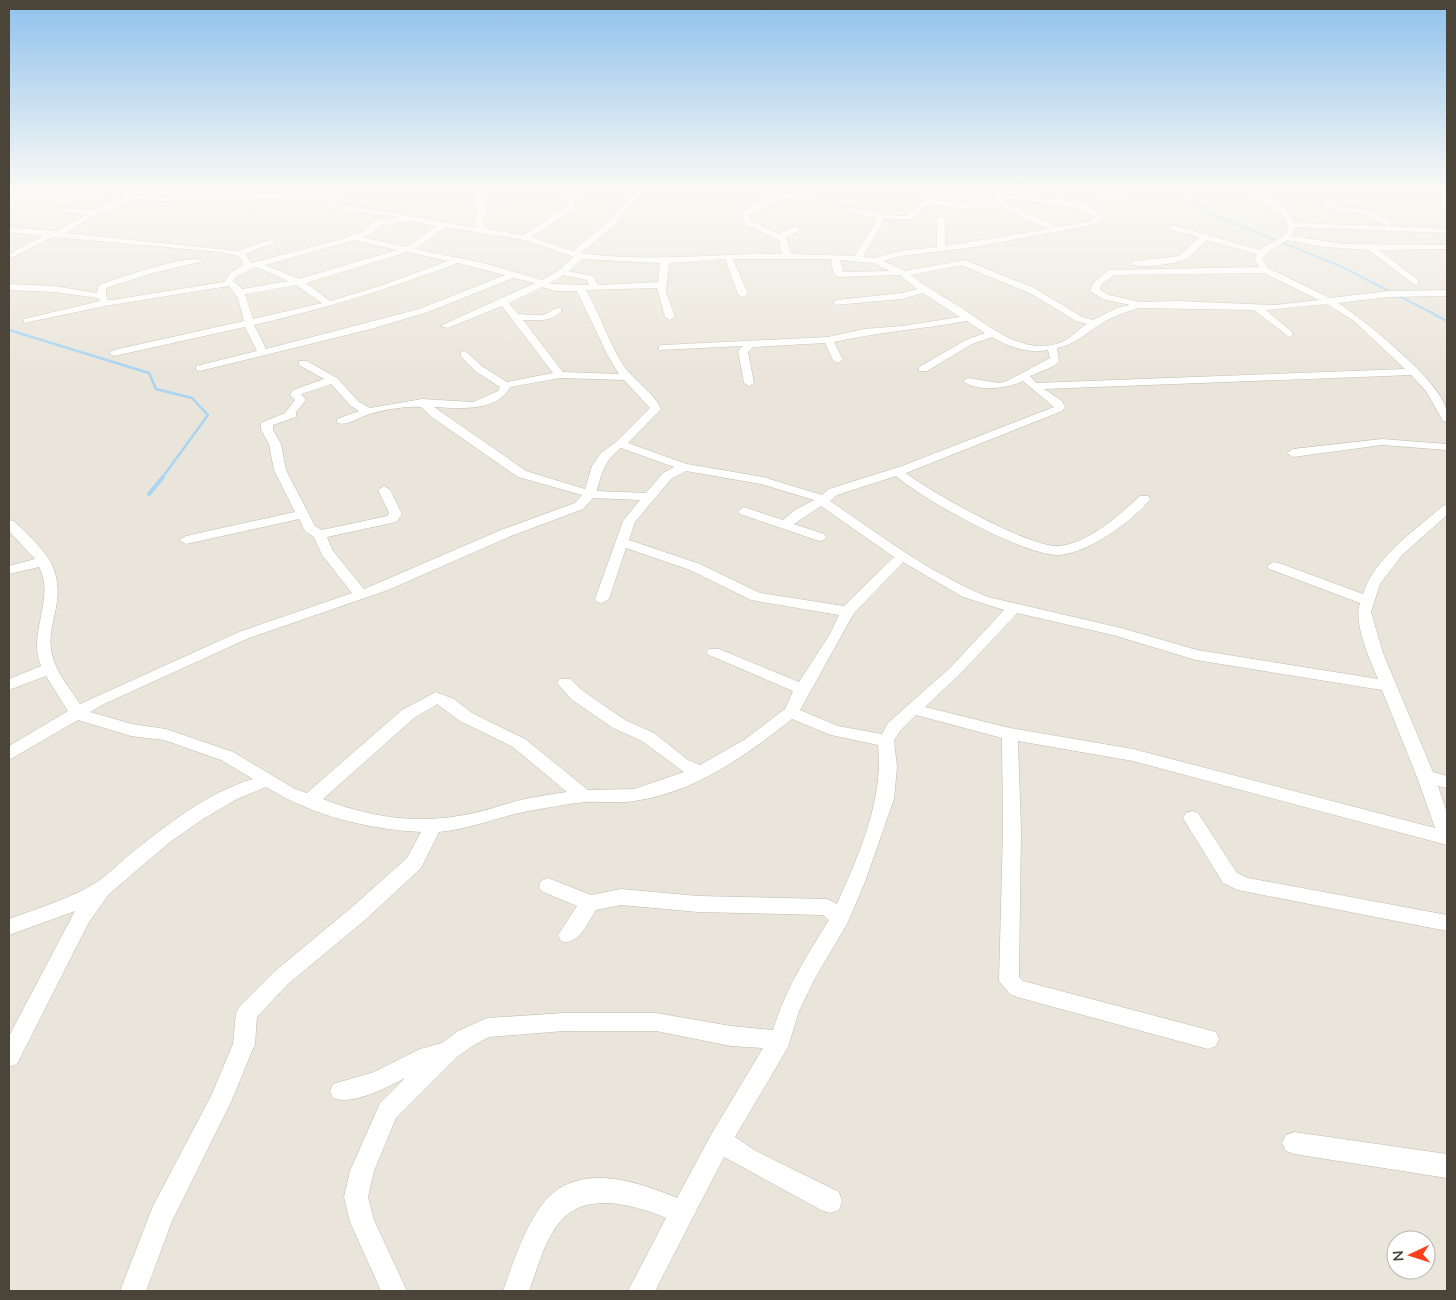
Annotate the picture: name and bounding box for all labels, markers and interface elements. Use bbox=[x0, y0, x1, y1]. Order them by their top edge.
north arrow bbox=[1386, 1230, 1436, 1280]
text: N bbox=[1389, 1250, 1406, 1262]

